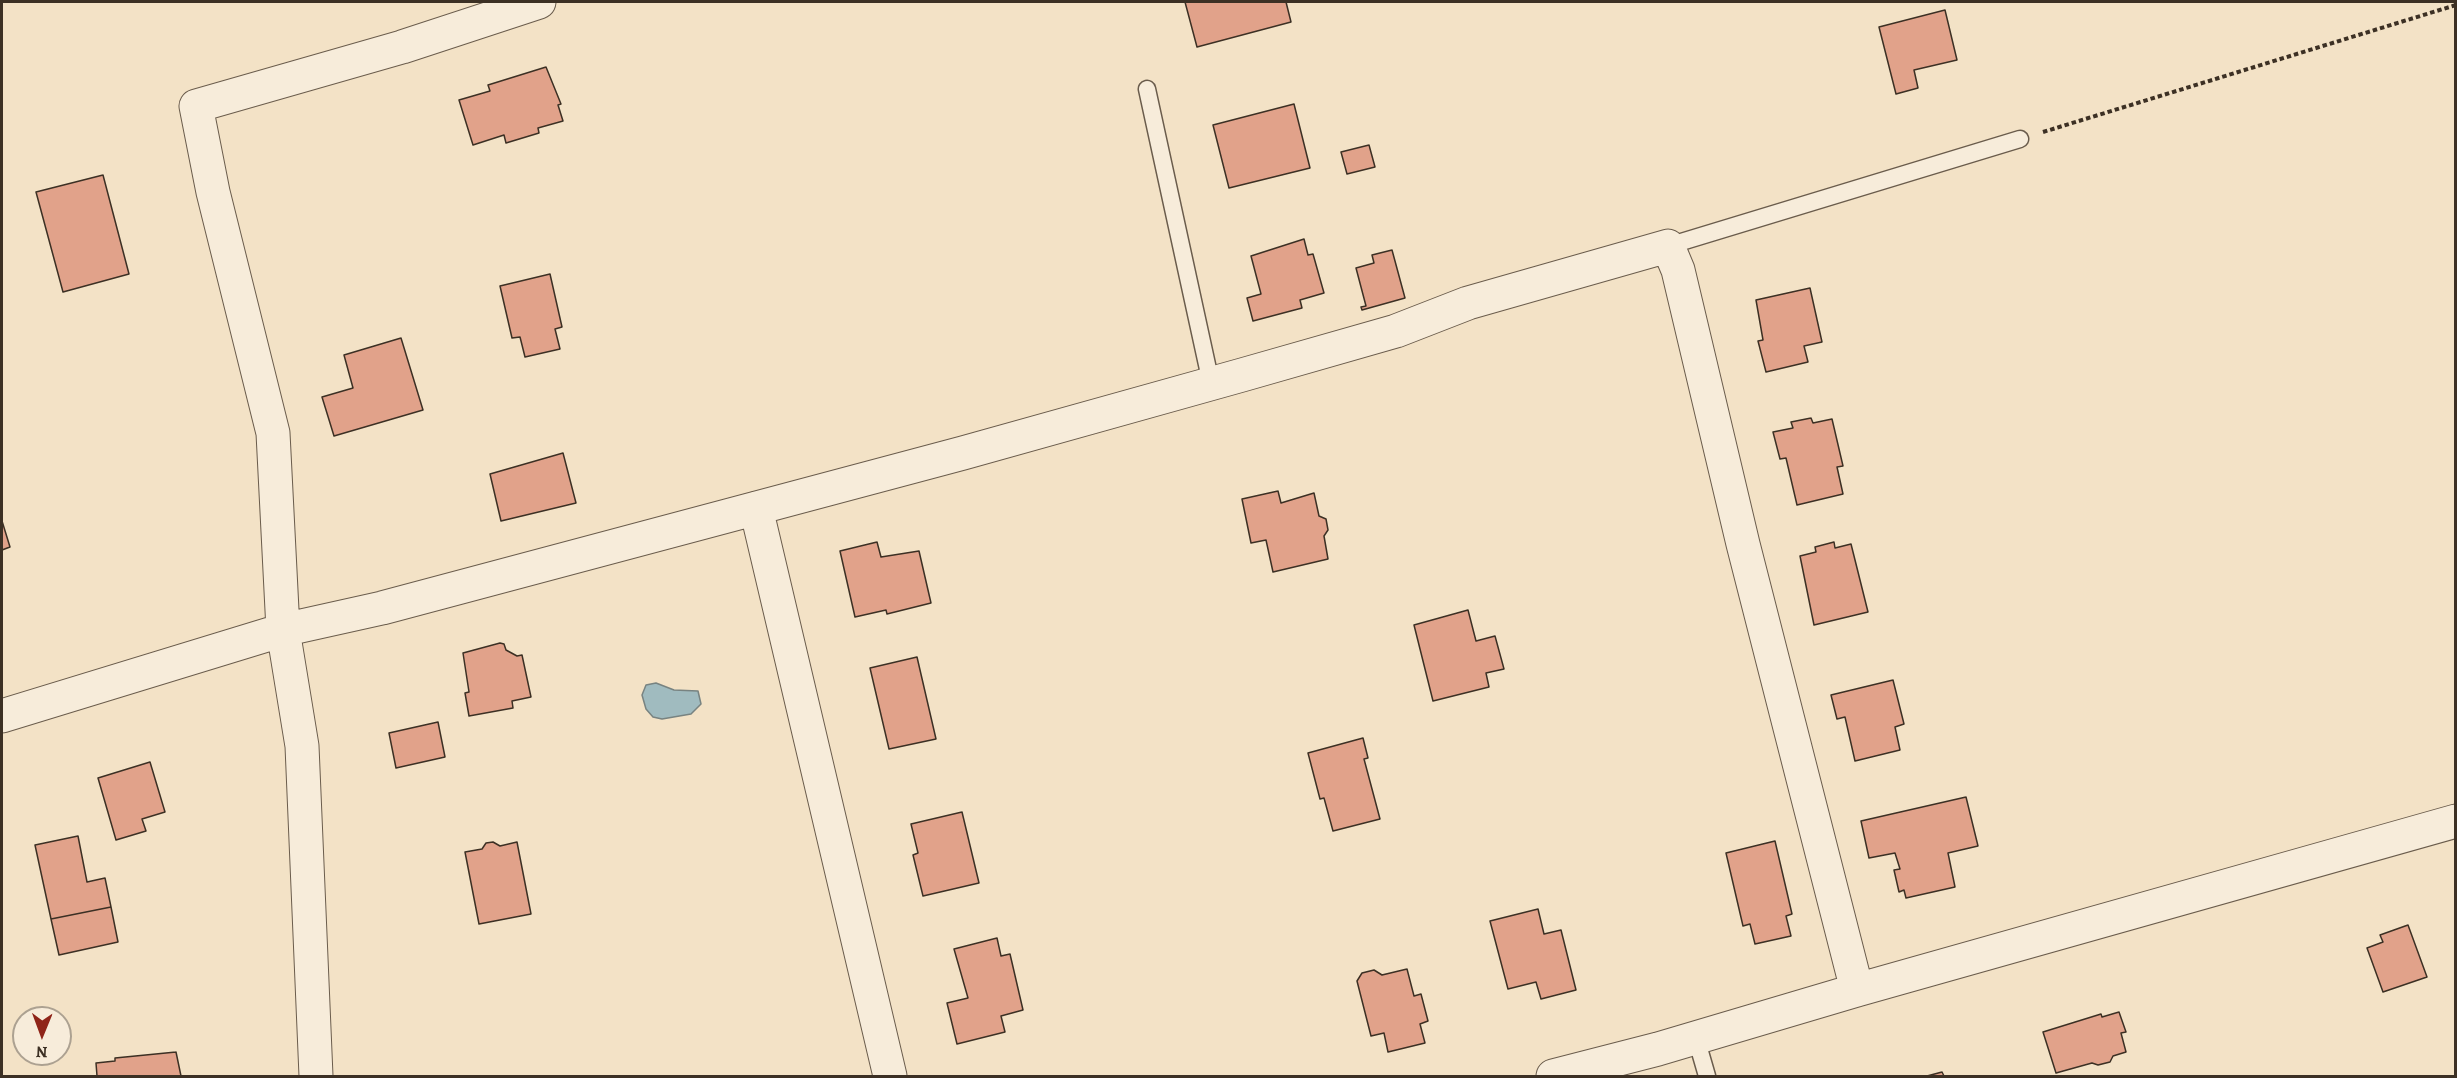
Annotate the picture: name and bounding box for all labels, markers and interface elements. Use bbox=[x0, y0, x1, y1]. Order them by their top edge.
north arrow bbox=[12, 1006, 72, 1066]
text: N bbox=[36, 1041, 48, 1063]

